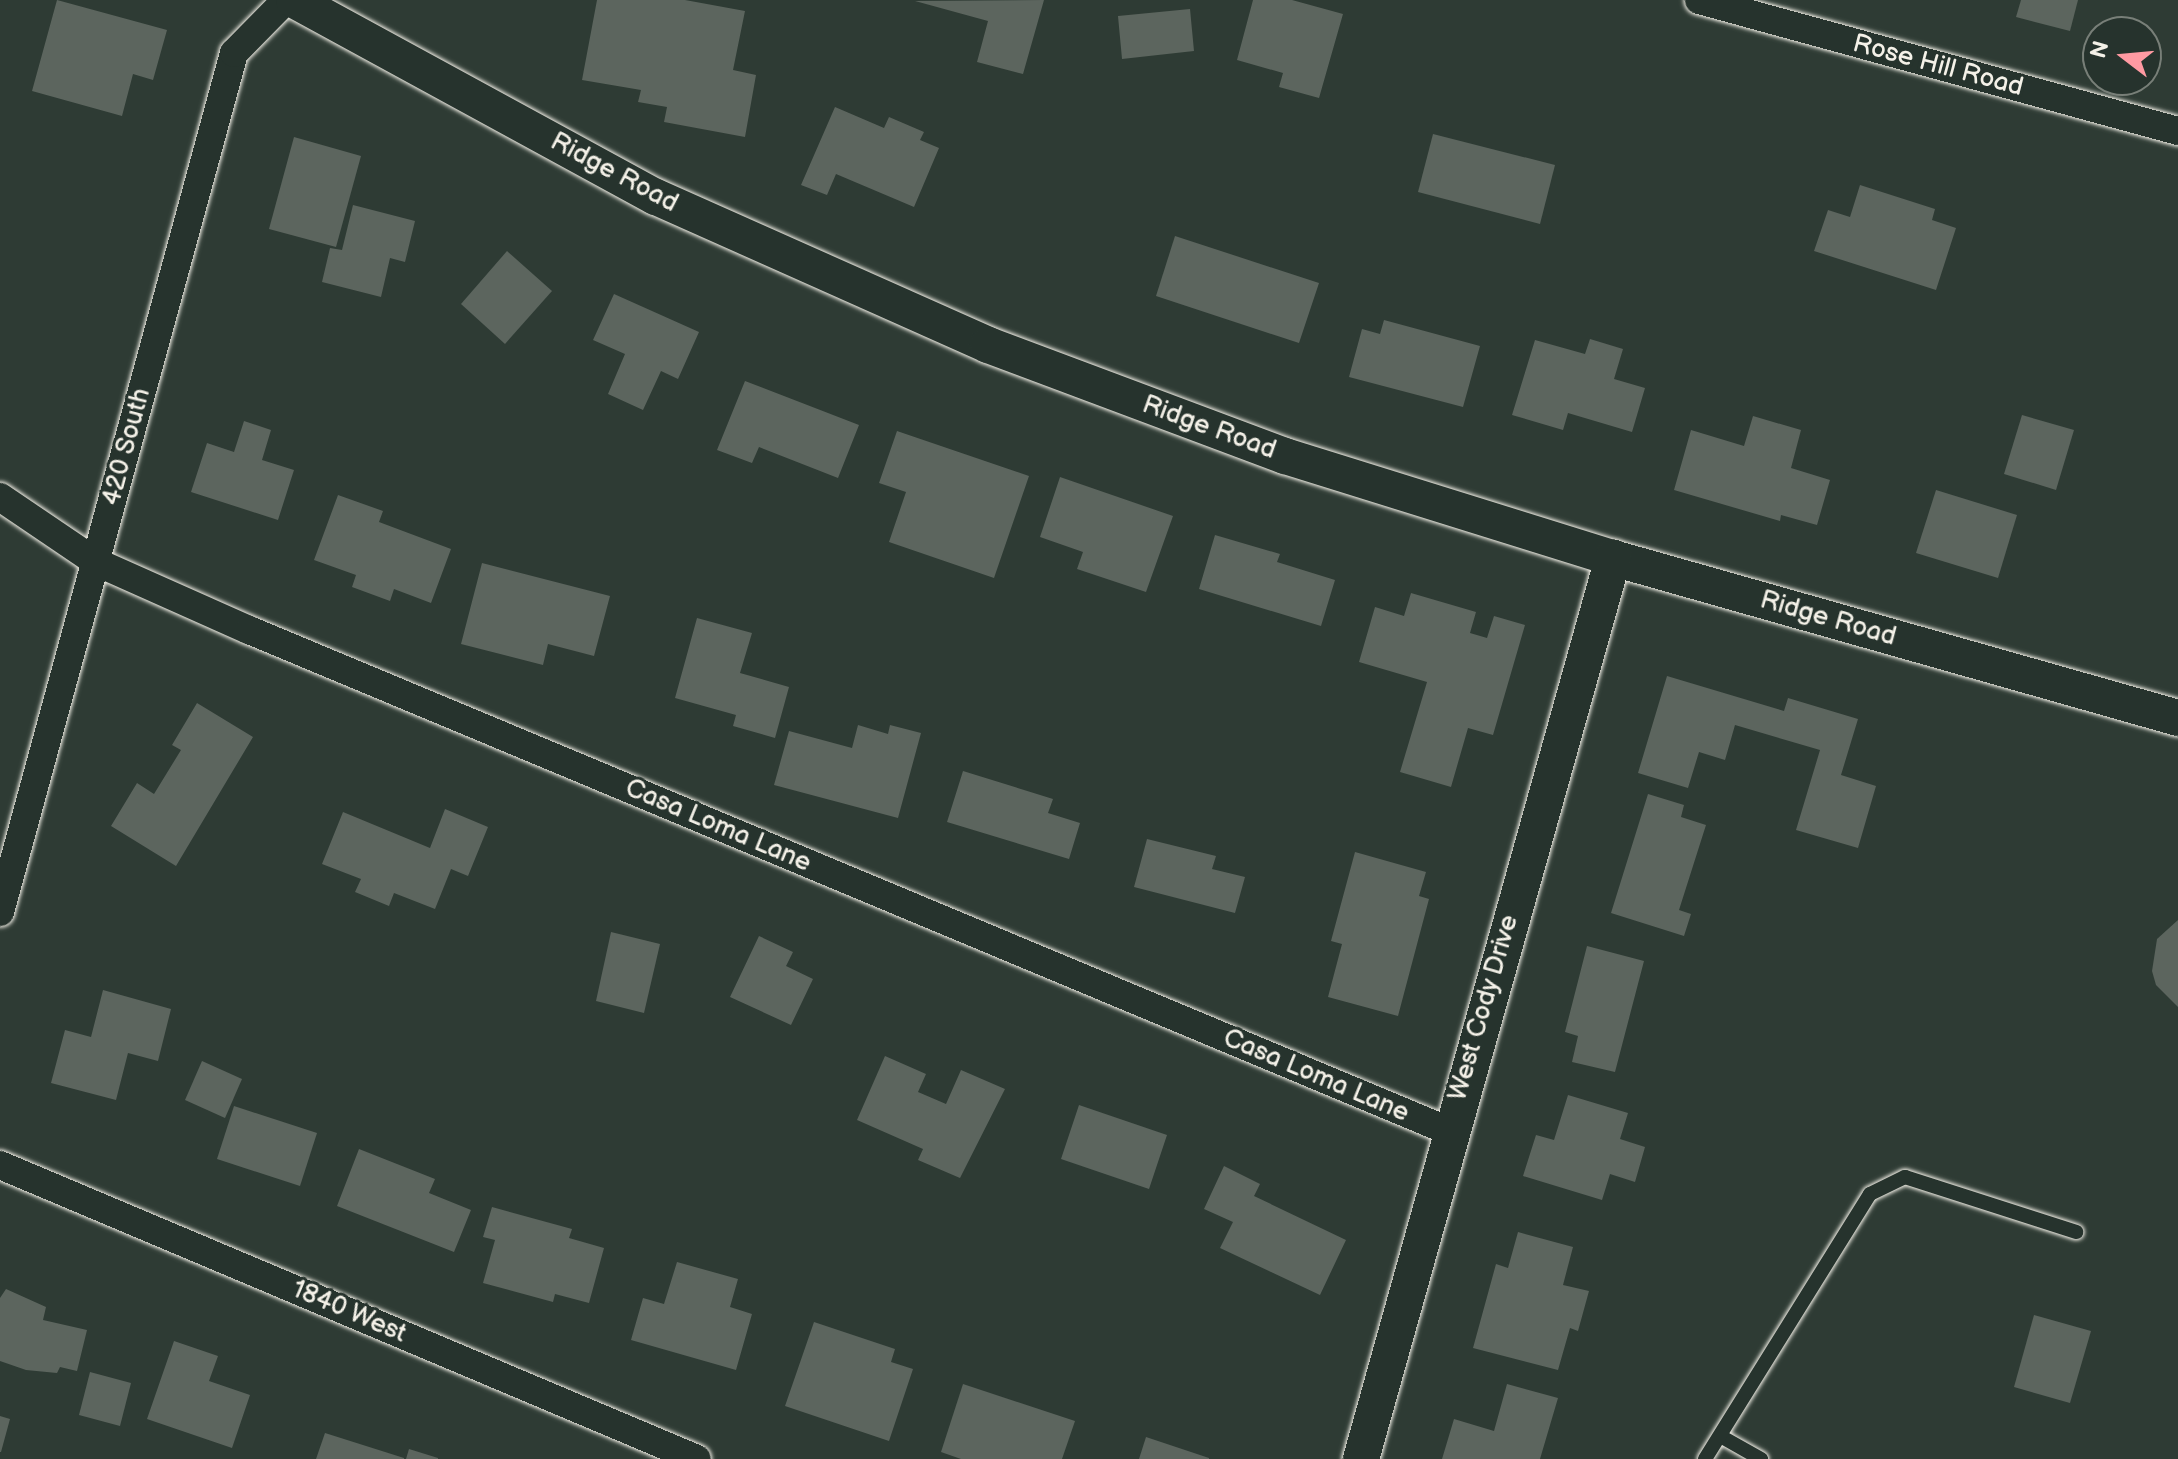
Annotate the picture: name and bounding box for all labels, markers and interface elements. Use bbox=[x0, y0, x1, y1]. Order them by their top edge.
north arrow bbox=[2082, 16, 2162, 96]
street label: Rose Hill Road bbox=[1849, 28, 2027, 104]
text: N bbox=[2085, 38, 2116, 61]
street label: Ridge Road bbox=[545, 126, 683, 220]
street label: 420 South bbox=[96, 385, 158, 509]
street label: Ridge Road bbox=[1138, 389, 1280, 467]
street label: Ridge Road bbox=[1756, 585, 1900, 653]
street label: Casa Loma Lane bbox=[620, 773, 816, 879]
street label: West Cody Drive bbox=[1442, 911, 1526, 1105]
street label: Casa Loma Lane bbox=[1218, 1023, 1414, 1129]
street label: 1840 West bbox=[287, 1274, 411, 1350]

